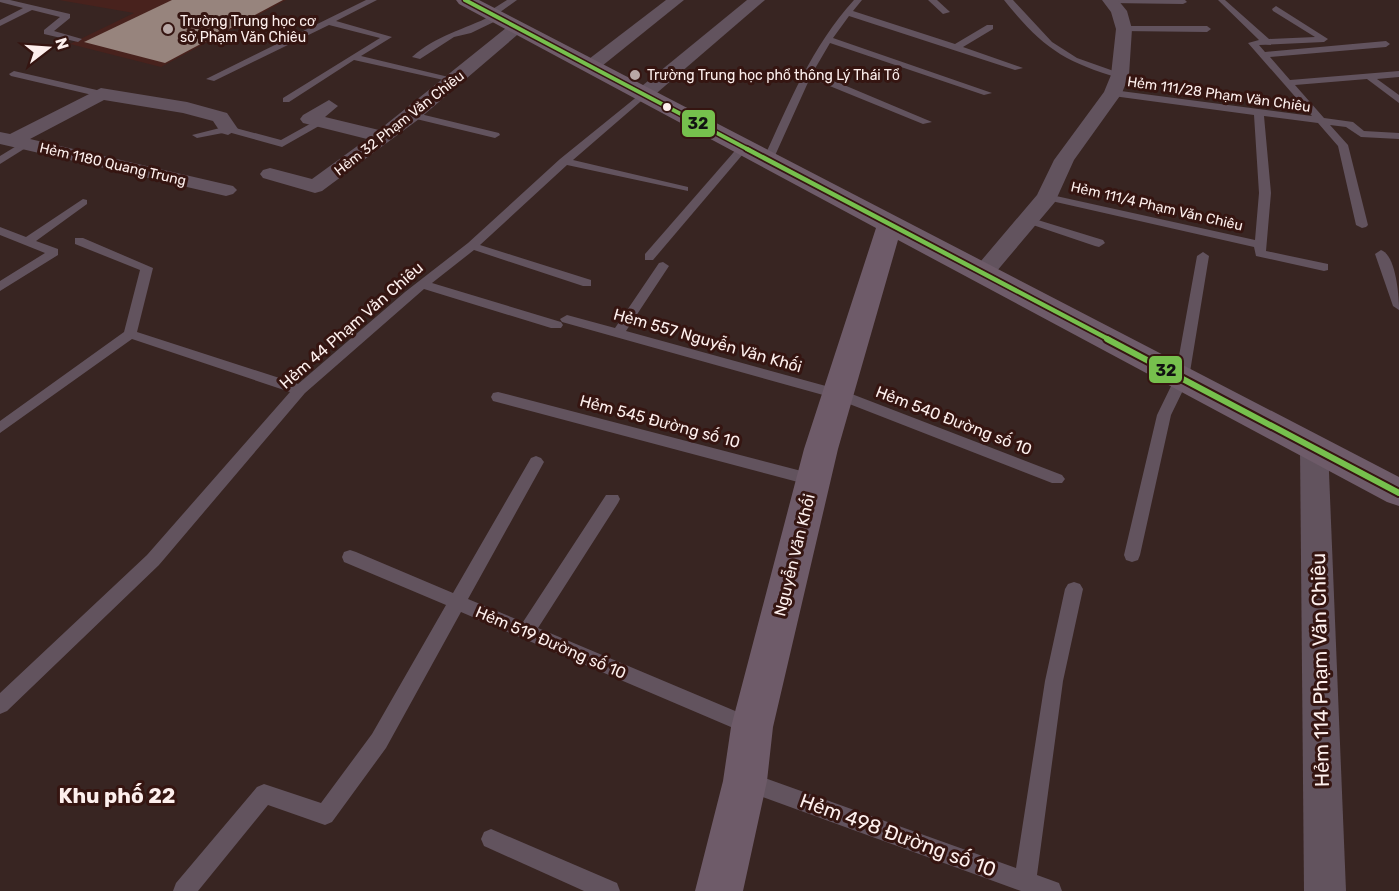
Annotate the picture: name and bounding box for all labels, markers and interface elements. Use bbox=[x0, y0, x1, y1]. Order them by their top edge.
place label: Trường Trung học cơ sở Phạm Văn Chiêu bbox=[180, 13, 316, 46]
north arrow bbox=[18, 18, 78, 78]
marker: Trường Trung học cơ sở Phạm Văn Chiêu bbox=[161, 22, 175, 36]
text: N bbox=[51, 35, 73, 52]
street label: Hẻm 32 Phạm Văn Chiêu bbox=[331, 67, 468, 179]
place label: Trường Trung học phổ thông Lý Thái Tổ bbox=[647, 67, 900, 84]
marker: Trường Trung học phổ thông Lý Thái Tổ bbox=[628, 68, 642, 82]
street label: Hẻm 111/28 Phạm Văn Chiêu bbox=[1126, 73, 1312, 116]
unlabelled marker bbox=[661, 101, 673, 113]
line badge: 32 bbox=[681, 109, 716, 138]
text: 32 bbox=[688, 114, 708, 133]
street label: Hẻm 1180 Quang Trung bbox=[38, 139, 188, 190]
street label: Hẻm 111/4 Phạm Văn Chiêu bbox=[1069, 178, 1245, 235]
street label: Hẻm 44 Phạm Văn Chiêu bbox=[276, 258, 427, 393]
street label: Hẻm 557 Nguyễn Văn Khối bbox=[611, 303, 805, 376]
line badge: 32 bbox=[1148, 355, 1183, 384]
text: 32 bbox=[1156, 361, 1176, 380]
street label: Hẻm 540 Đường số 10 bbox=[873, 381, 1035, 459]
street label: Hẻm 545 Đường số 10 bbox=[578, 390, 742, 452]
street label: Nguyễn Văn Khối bbox=[769, 492, 819, 618]
street label: Hẻm 114 Phạm Văn Chiêu bbox=[1306, 553, 1334, 787]
street label: Hẻm 519 Đường số 10 bbox=[473, 601, 630, 683]
district label: Khu phố 22 bbox=[58, 783, 176, 808]
street label: Hẻm 498 Đường số 10 bbox=[797, 788, 999, 882]

